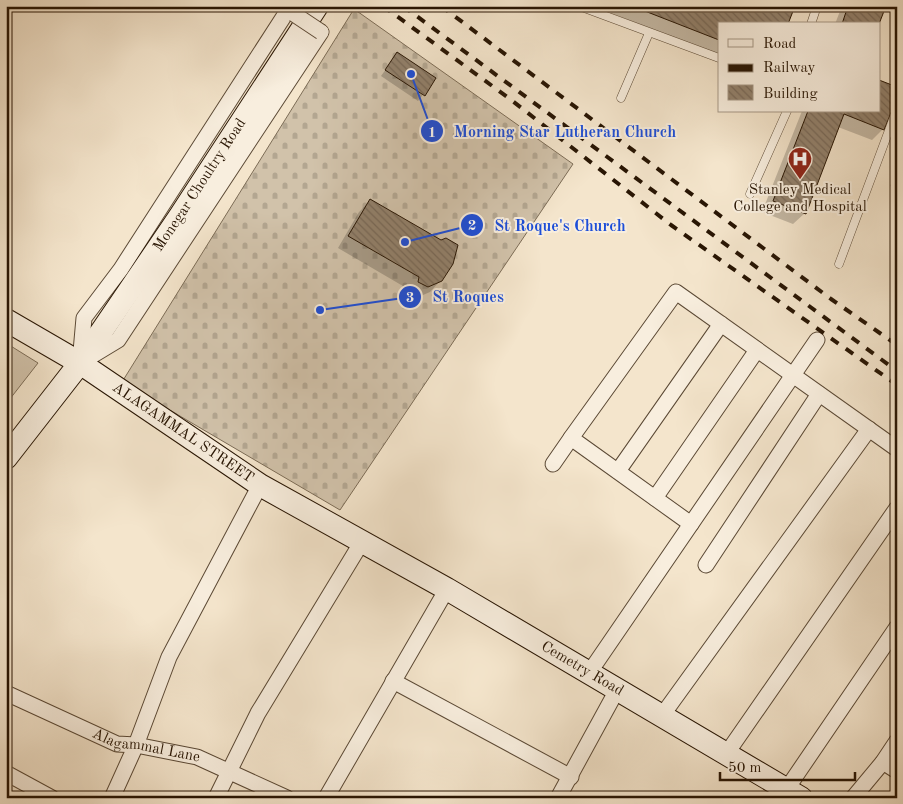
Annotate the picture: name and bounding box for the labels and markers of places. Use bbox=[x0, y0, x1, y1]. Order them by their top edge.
callout: Morning Star Lutheran Church bbox=[419, 116, 687, 147]
hospital icon: Stanley Medical College and Hospital bbox=[787, 146, 813, 180]
place label: Stanley Medical College and Hospital bbox=[733, 183, 867, 215]
callout: St Roque's Church bbox=[460, 209, 636, 240]
callout: St Roques bbox=[397, 281, 514, 312]

